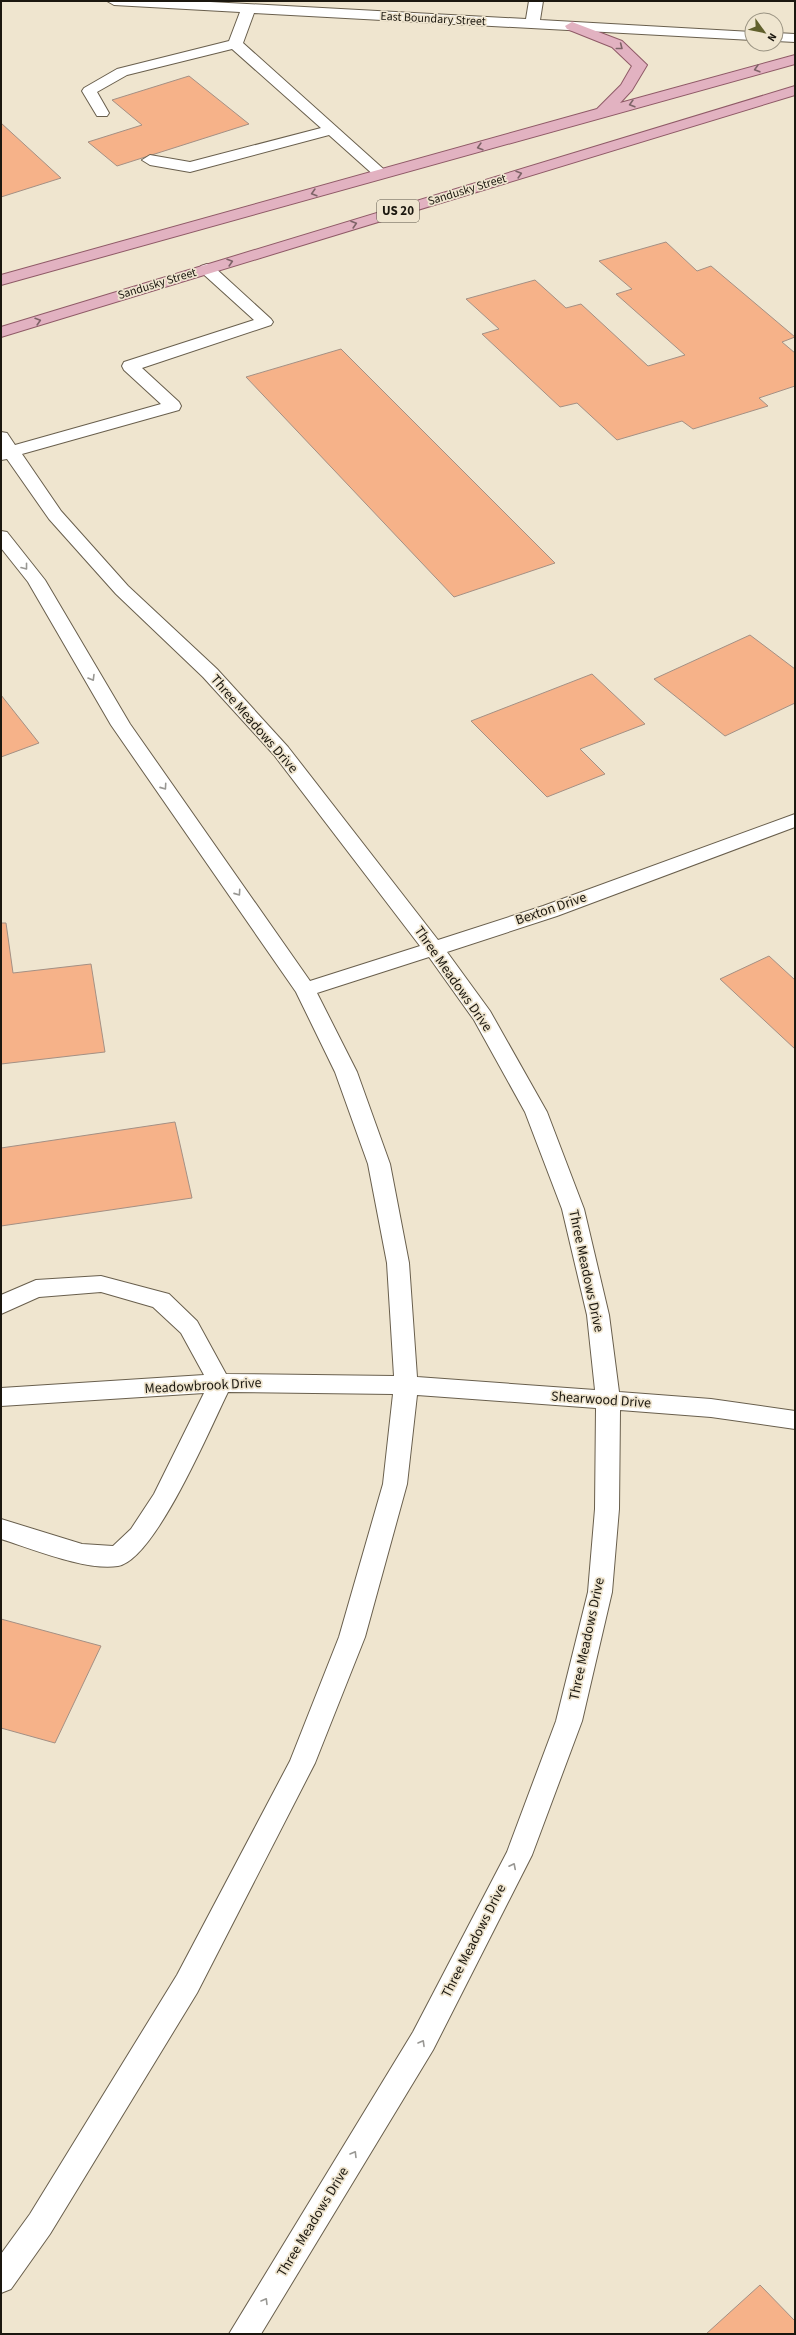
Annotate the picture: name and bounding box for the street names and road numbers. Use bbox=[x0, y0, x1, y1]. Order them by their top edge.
street label: East Boundary Street bbox=[380, 8, 486, 30]
street label: Sandusky Street bbox=[426, 170, 508, 210]
road number: US 20 bbox=[377, 200, 419, 222]
street label: Sandusky Street bbox=[116, 264, 198, 304]
street label: Three Meadows Drive bbox=[205, 670, 303, 778]
street label: Bexton Drive bbox=[513, 887, 589, 930]
street label: Three Meadows Drive bbox=[409, 922, 497, 1036]
street label: Three Meadows Drive bbox=[563, 1208, 609, 1334]
street label: Meadowbrook Drive bbox=[144, 1373, 262, 1399]
street label: Shearwood Drive bbox=[550, 1387, 652, 1413]
street label: Three Meadows Drive bbox=[564, 1576, 610, 1702]
street label: Three Meadows Drive bbox=[437, 1881, 511, 2001]
street label: Three Meadows Drive bbox=[272, 2163, 354, 2281]

